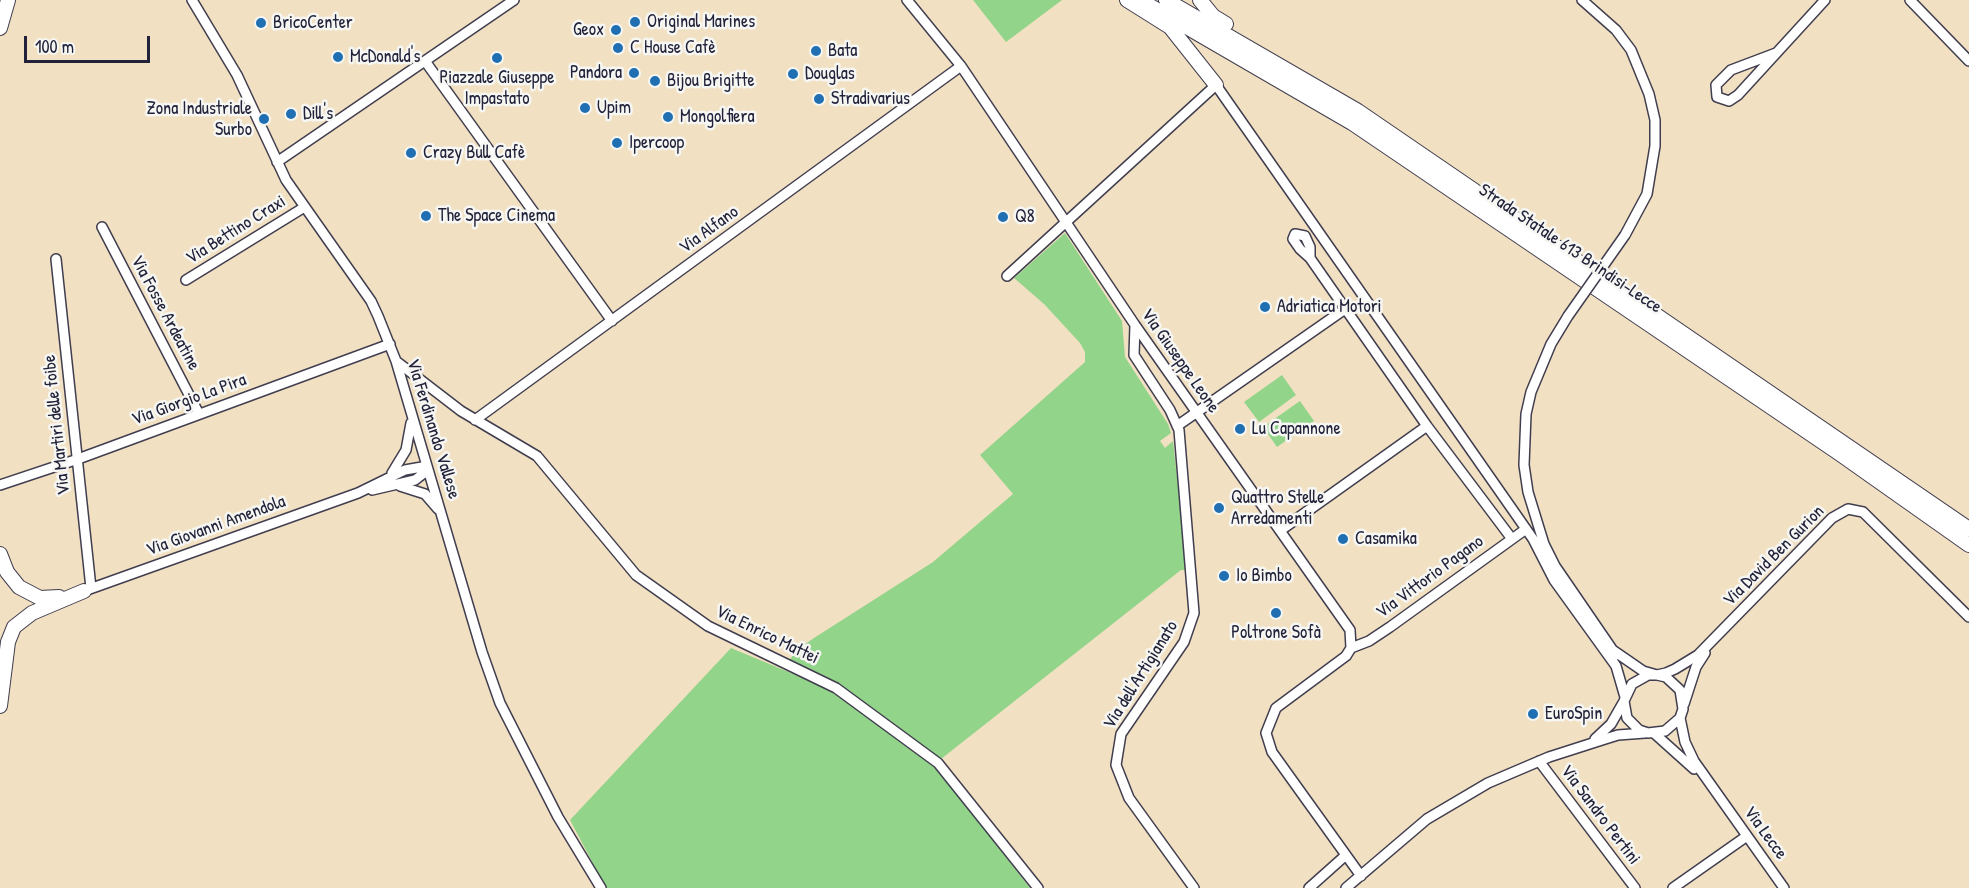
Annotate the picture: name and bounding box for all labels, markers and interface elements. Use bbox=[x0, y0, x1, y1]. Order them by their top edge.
place label: Original Marines bbox=[647, 11, 755, 33]
place label: BricoCenter bbox=[273, 12, 353, 34]
marker: Original Marines bbox=[628, 15, 642, 29]
marker: BricoCenter bbox=[254, 16, 268, 30]
place label: Geox bbox=[573, 19, 604, 41]
marker: Geox bbox=[609, 23, 623, 37]
scale bar bbox=[27, 24, 153, 62]
text: 100 m bbox=[35, 34, 74, 59]
place label: C House Cafè bbox=[630, 37, 716, 59]
place label: Bata bbox=[828, 40, 857, 62]
marker: C House Cafè bbox=[611, 41, 625, 55]
marker: Bata bbox=[809, 44, 823, 58]
place label: McDonald's bbox=[350, 46, 420, 68]
marker: McDonald's bbox=[331, 50, 345, 64]
marker: Piazzale Giuseppe Impastato bbox=[490, 51, 504, 65]
place label: Pandora bbox=[570, 62, 622, 84]
place label: Douglas bbox=[805, 63, 855, 85]
marker: Pandora bbox=[627, 66, 641, 80]
place label: Piazzale Giuseppe Impastato bbox=[440, 67, 554, 110]
marker: Douglas bbox=[786, 67, 800, 81]
place label: Bijou Brigitte bbox=[667, 70, 755, 92]
marker: Bijou Brigitte bbox=[648, 74, 662, 88]
place label: Stradivarius bbox=[831, 88, 910, 110]
marker: Stradivarius bbox=[812, 92, 826, 106]
place label: Upim bbox=[597, 97, 631, 119]
place label: Zona Industriale Surbo bbox=[147, 98, 252, 140]
marker: Upim bbox=[578, 101, 592, 115]
place label: Dill's bbox=[303, 103, 333, 125]
place label: Mongolfiera bbox=[680, 106, 755, 128]
marker: Dill's bbox=[284, 107, 298, 121]
marker: Mongolfiera bbox=[661, 110, 675, 124]
marker: Zona Industriale Surbo bbox=[257, 112, 271, 126]
place label: Ipercoop bbox=[629, 132, 684, 154]
marker: Ipercoop bbox=[610, 136, 624, 150]
place label: Crazy Bull Cafè bbox=[423, 142, 525, 164]
marker: Crazy Bull Cafè bbox=[404, 146, 418, 160]
street label: Strada Statale 613 Brindisi-Lecce bbox=[1474, 180, 1666, 318]
street label: Via Bettino Craxi bbox=[182, 191, 290, 269]
street label: Via Alfano bbox=[675, 201, 743, 259]
place label: The Space Cinema bbox=[438, 205, 555, 227]
place label: Q8 bbox=[1015, 206, 1035, 228]
marker: The Space Cinema bbox=[419, 209, 433, 223]
marker: Q8 bbox=[996, 210, 1010, 224]
street label: Via Fosse Ardeatine bbox=[126, 252, 204, 374]
place label: Adriatica Motori bbox=[1277, 296, 1382, 318]
marker: Adriatica Motori bbox=[1258, 300, 1272, 314]
street label: Via Giuseppe Leone bbox=[1136, 305, 1224, 417]
street label: Via Martiri delle foibe bbox=[39, 354, 75, 496]
street label: Via Ferdinando Vallese bbox=[401, 356, 465, 502]
street label: Via Giorgio La Pira bbox=[129, 369, 249, 431]
place label: Lu Capannone bbox=[1252, 418, 1341, 440]
marker: Lu Capannone bbox=[1233, 422, 1247, 436]
place label: Quattro Stelle Arredamenti bbox=[1231, 487, 1324, 530]
street label: Via Giovanni Amendola bbox=[144, 491, 288, 561]
marker: Quattro Stelle Arredamenti bbox=[1212, 501, 1226, 515]
street label: Via David Ben Gurion bbox=[1719, 501, 1829, 611]
place label: Casamika bbox=[1355, 528, 1417, 550]
street label: Via Vittorio Pagano bbox=[1372, 531, 1488, 623]
marker: Casamika bbox=[1336, 532, 1350, 546]
place label: Io Bimbo bbox=[1236, 565, 1292, 587]
marker: Io Bimbo bbox=[1217, 569, 1231, 583]
street label: Via Enrico Mattei bbox=[712, 601, 822, 669]
marker: Poltrone Sofà bbox=[1269, 606, 1283, 620]
street label: Via dell'Artigianato bbox=[1099, 617, 1183, 733]
place label: Poltrone Sofà bbox=[1231, 622, 1321, 644]
place label: EuroSpin bbox=[1545, 703, 1602, 725]
marker: EuroSpin bbox=[1526, 707, 1540, 721]
street label: Via Sandro Pertini bbox=[1555, 761, 1645, 869]
street label: Via Lecce bbox=[1739, 802, 1791, 864]

